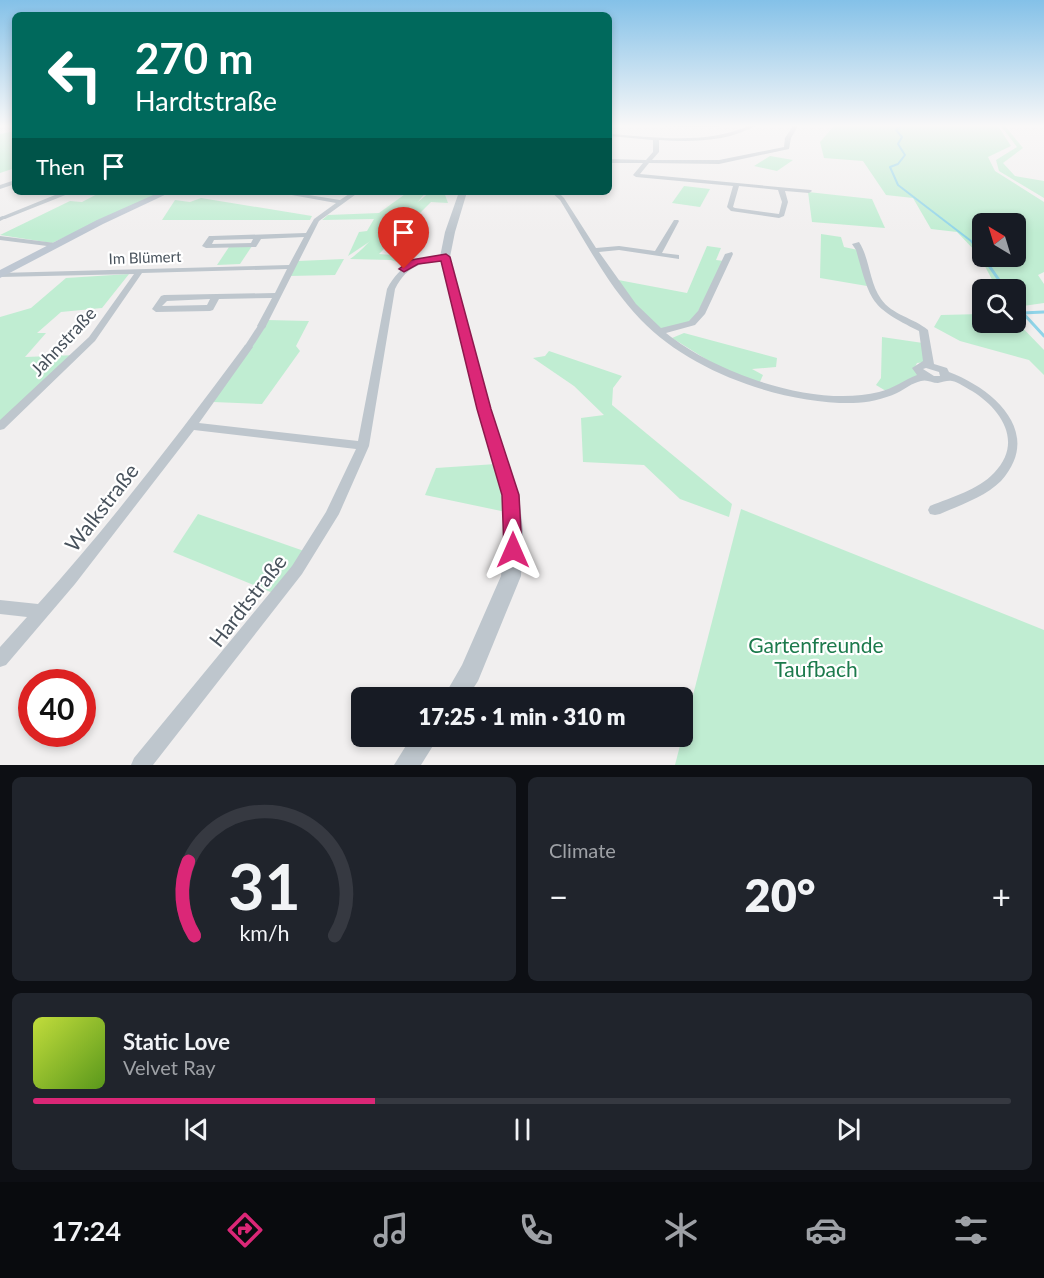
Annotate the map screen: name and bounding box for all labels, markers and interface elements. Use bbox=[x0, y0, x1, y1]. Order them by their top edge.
text: 270 m bbox=[135, 33, 253, 83]
icon: left bbox=[36, 36, 114, 114]
text: Hardtstraße bbox=[135, 84, 277, 117]
icon: arrive bbox=[97, 150, 130, 183]
text: Then bbox=[36, 153, 85, 180]
pin bbox=[378, 207, 429, 269]
north arrow bbox=[972, 213, 1026, 267]
map controls bbox=[972, 213, 1026, 333]
icon: arrive bbox=[387, 216, 420, 249]
street label: Im Blümert bbox=[108, 247, 182, 267]
button: search bbox=[972, 279, 1026, 333]
street label: Jahnstraße bbox=[26, 302, 100, 380]
street label: Walkstraße bbox=[59, 458, 143, 556]
position arrow bbox=[481, 518, 545, 582]
street label: Hardtstraße bbox=[203, 549, 291, 651]
park label: Gartenfreunde Taufbach bbox=[748, 632, 884, 681]
speed limit sign: 40 bbox=[18, 669, 96, 747]
text: 17:25 · 1 min · 310 m bbox=[419, 703, 625, 730]
text: Climate bbox=[549, 838, 616, 862]
text: 31 bbox=[228, 848, 300, 923]
text: 20° bbox=[745, 868, 815, 922]
text: − bbox=[549, 876, 568, 916]
text: + bbox=[992, 876, 1011, 916]
text: km/h bbox=[239, 920, 289, 946]
text: Static Love bbox=[123, 1028, 230, 1055]
text: Velvet Ray bbox=[123, 1055, 216, 1079]
icon: previous bbox=[180, 1113, 213, 1146]
icon: pause bbox=[506, 1113, 539, 1146]
icon: next bbox=[832, 1113, 865, 1146]
icon: directions bbox=[224, 1209, 266, 1251]
icon: music bbox=[370, 1209, 412, 1251]
icon: phone bbox=[515, 1209, 557, 1251]
icon: climate bbox=[660, 1209, 702, 1251]
icon: car bbox=[805, 1209, 847, 1251]
icon: filters bbox=[950, 1209, 992, 1251]
text: 17:24 bbox=[52, 1214, 121, 1247]

